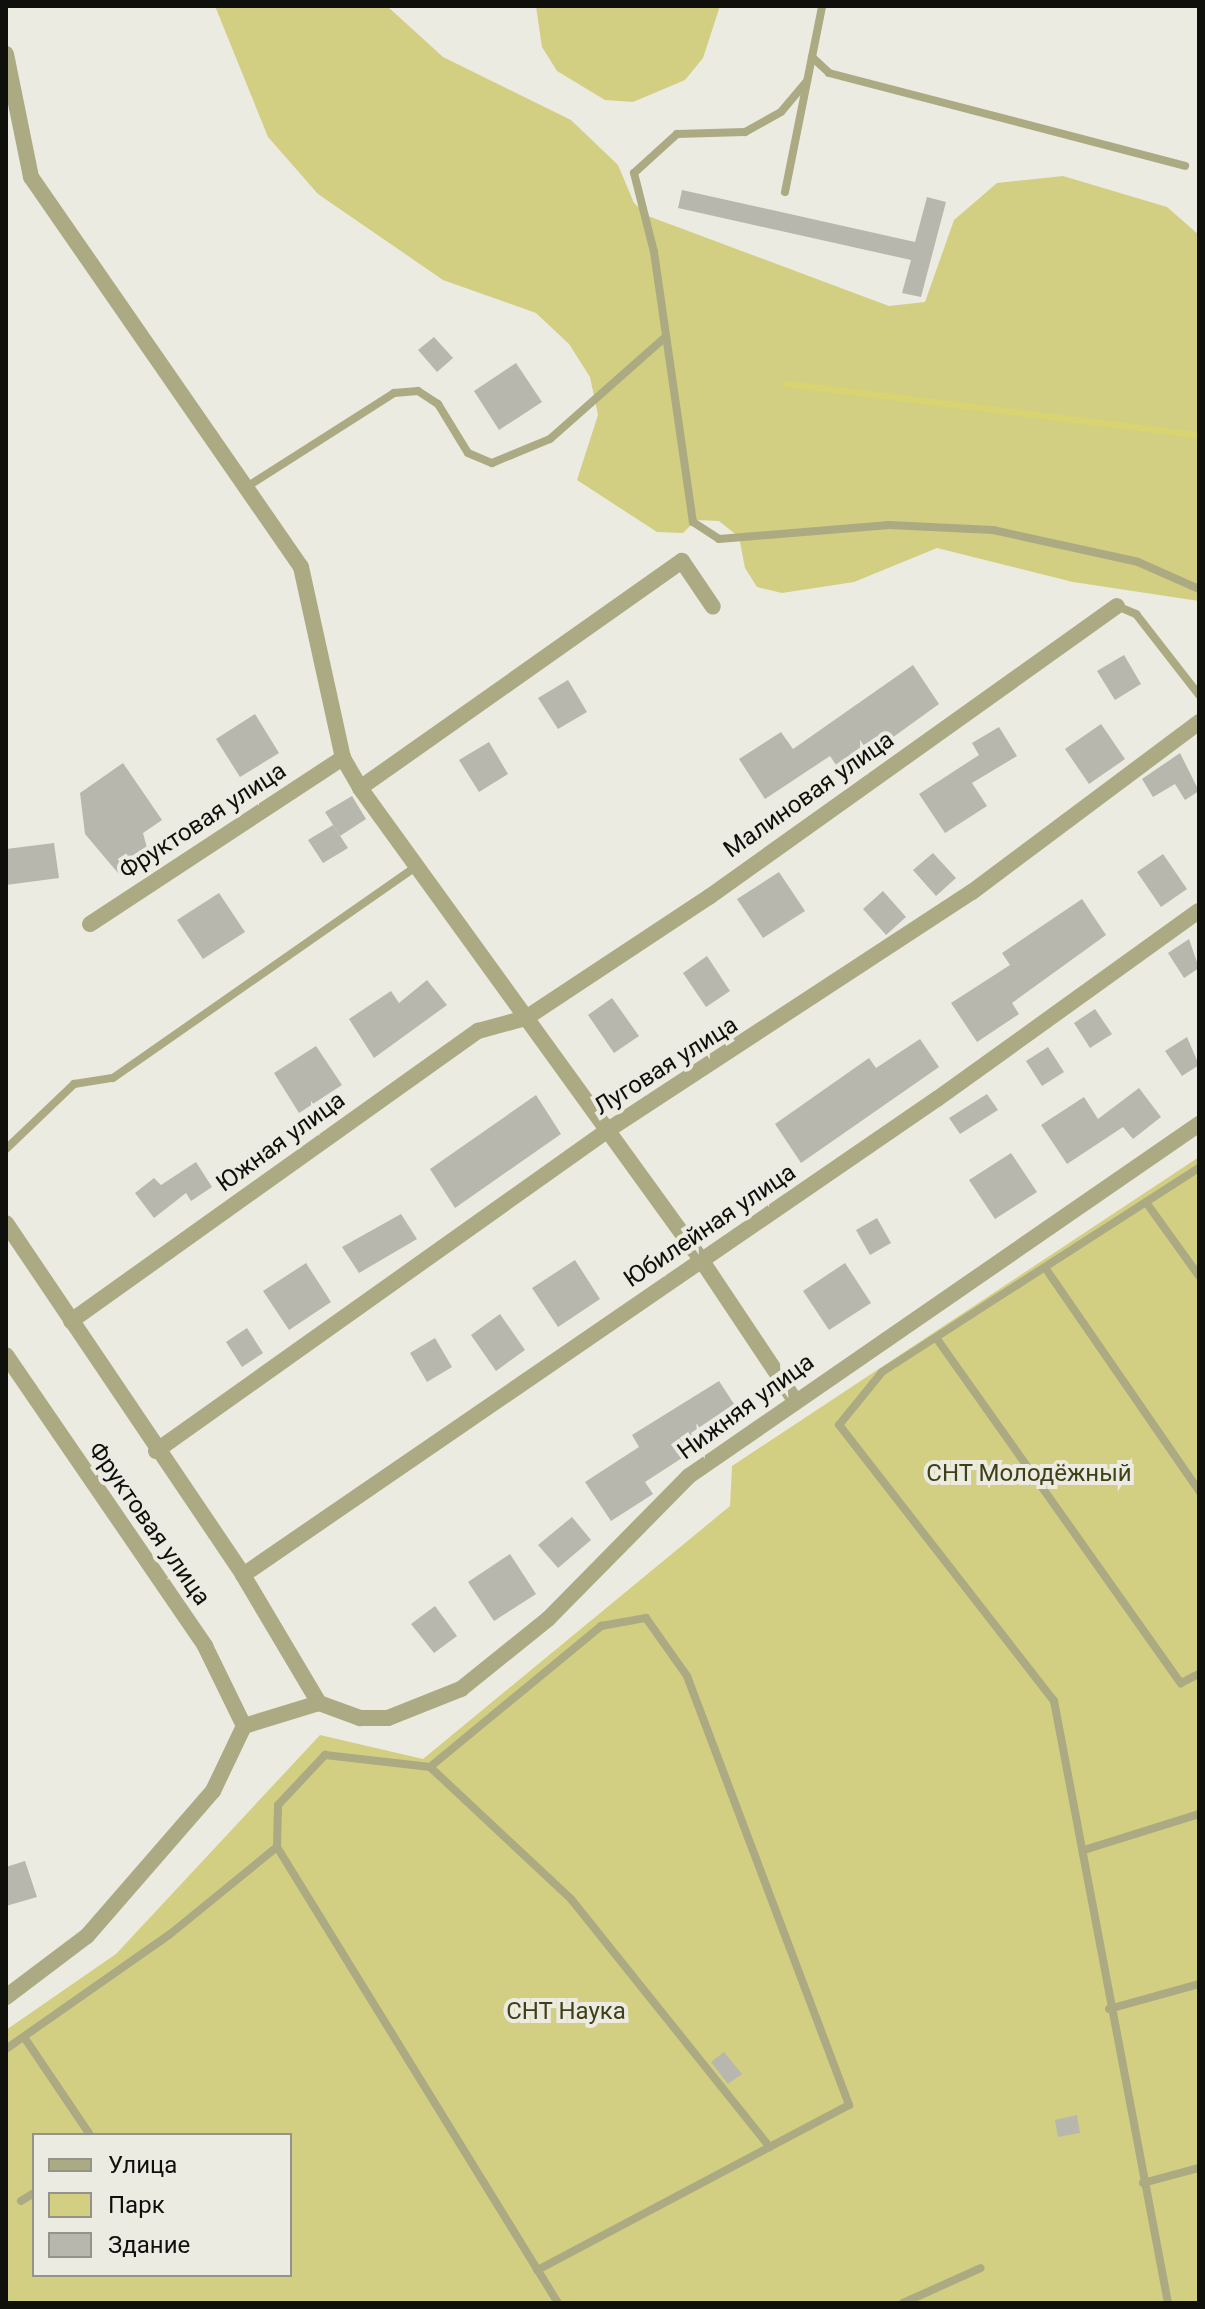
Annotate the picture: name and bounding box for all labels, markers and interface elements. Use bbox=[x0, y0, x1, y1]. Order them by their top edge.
street label: Малиновая улица bbox=[718, 726, 900, 864]
street label: Фруктовая улица bbox=[114, 756, 292, 886]
street label: Луговая улица bbox=[589, 1010, 743, 1122]
street label: Южная улица bbox=[211, 1086, 351, 1198]
street label: Юбилейная улица bbox=[619, 1158, 801, 1294]
street label: Нижняя улица bbox=[672, 1348, 820, 1466]
street label: Фруктовая улица bbox=[82, 1437, 216, 1611]
park label: СНТ Молодёжный bbox=[926, 1460, 1132, 1488]
park label: СНТ Наука bbox=[506, 1998, 626, 2026]
legend bbox=[32, 2133, 292, 2277]
text: Улица bbox=[108, 2151, 177, 2179]
text: Парк bbox=[108, 2191, 165, 2219]
text: Здание bbox=[108, 2231, 190, 2259]

